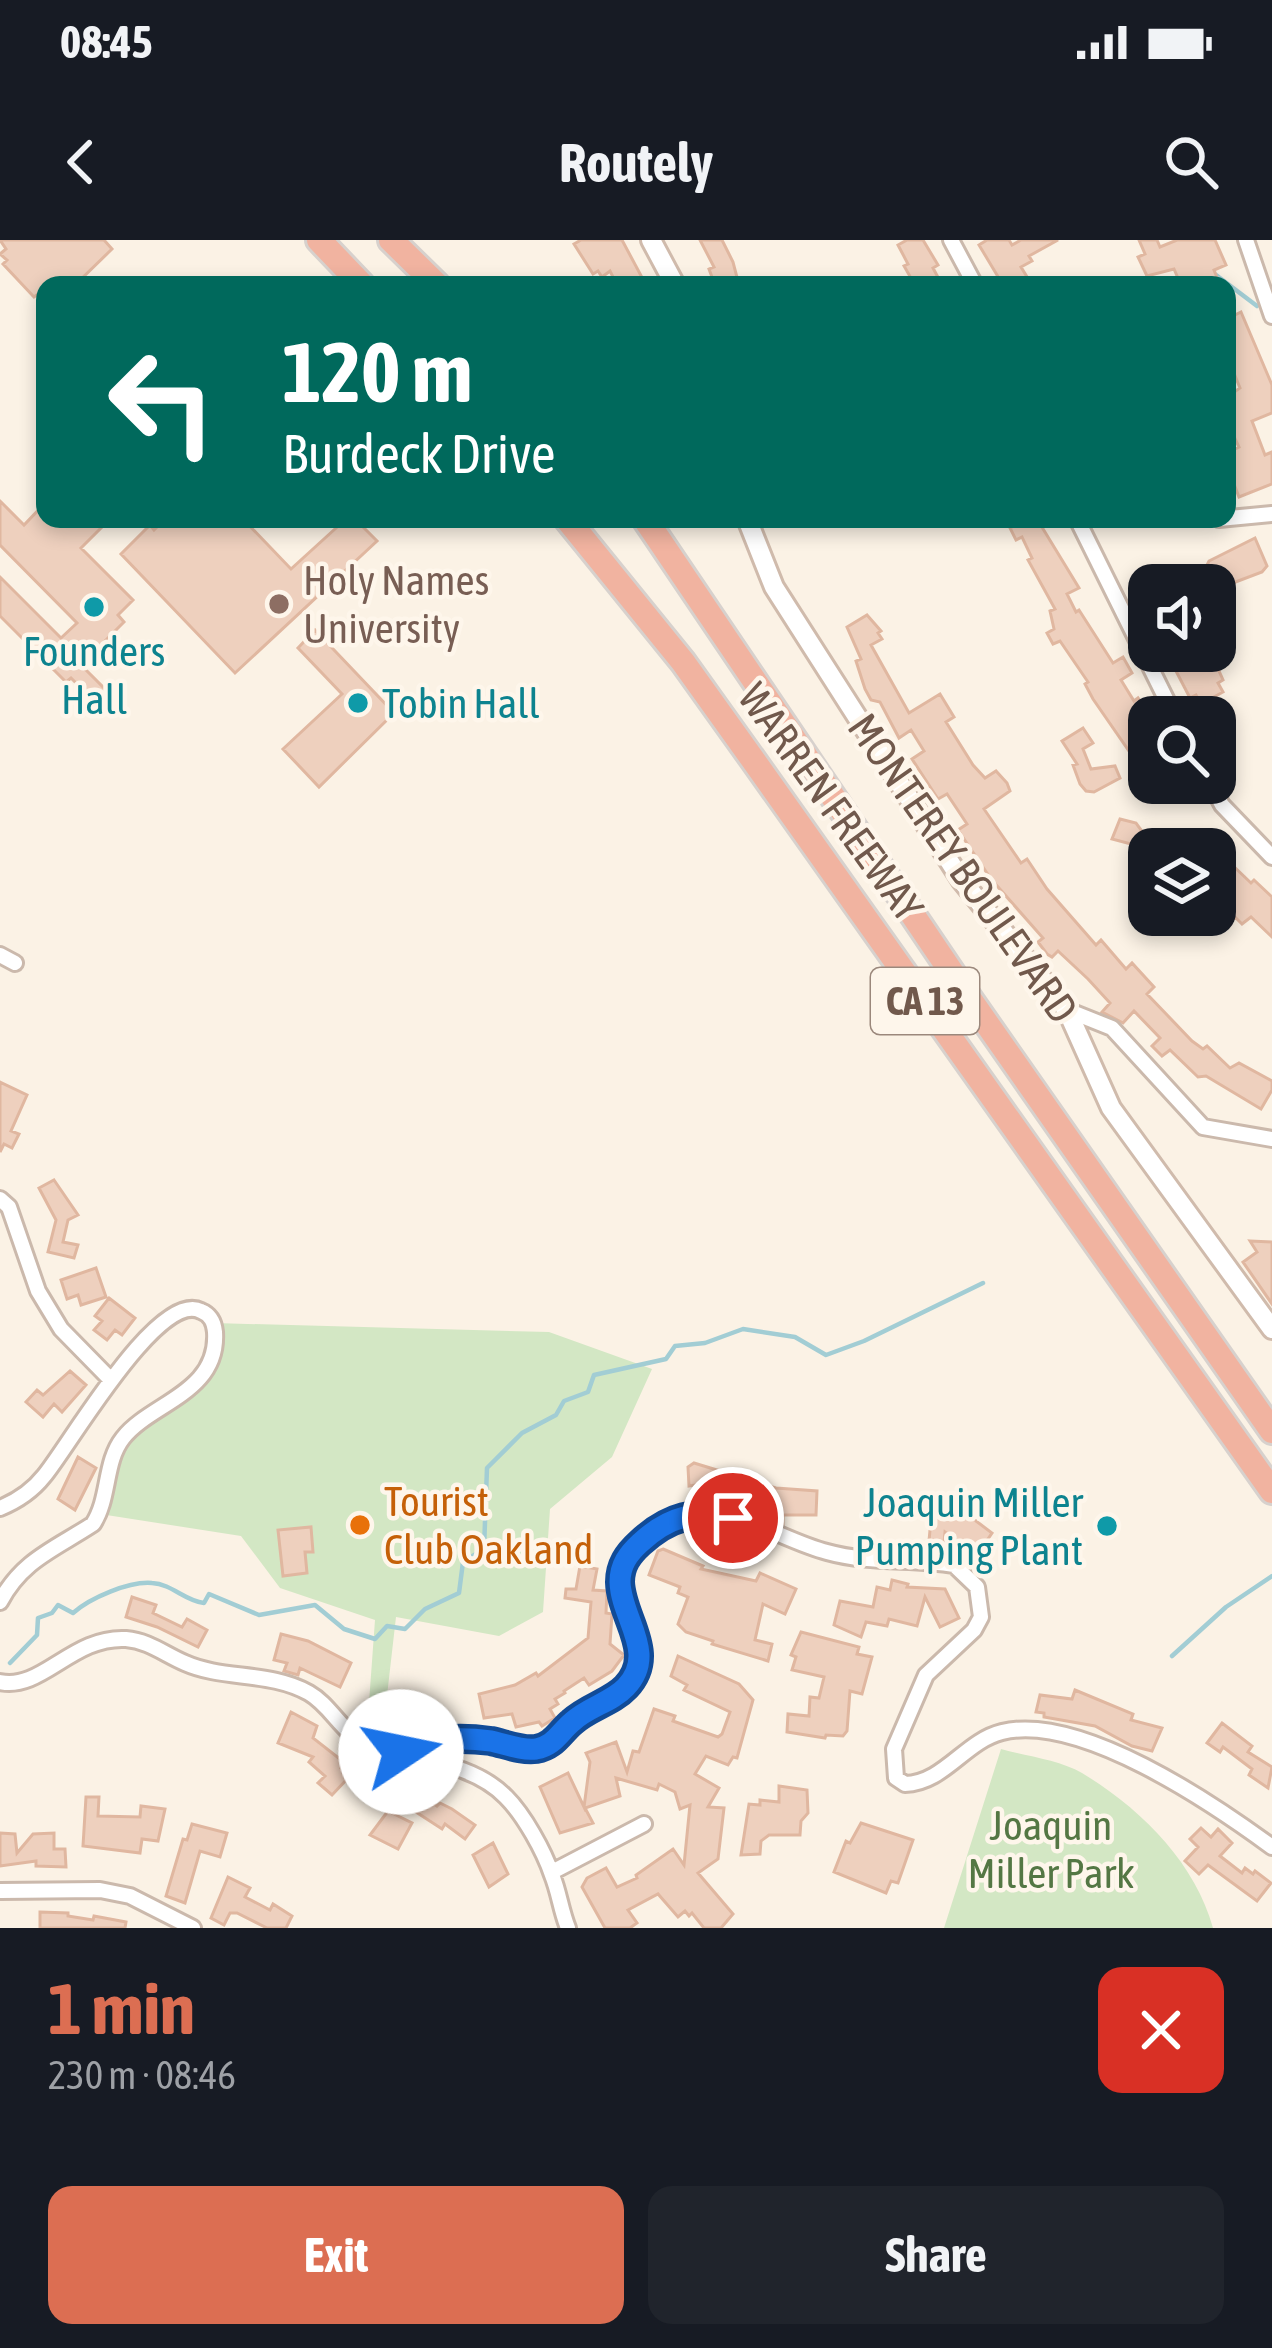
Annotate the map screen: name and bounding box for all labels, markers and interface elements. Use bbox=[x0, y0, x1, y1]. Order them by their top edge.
text: 08:45 bbox=[60, 16, 153, 68]
icon: back bbox=[48, 129, 114, 195]
icon: search bbox=[1158, 129, 1224, 195]
text: Routely bbox=[559, 132, 713, 193]
icon: left bbox=[84, 324, 240, 480]
text: 120 m bbox=[282, 324, 472, 420]
text: Burdeck Drive bbox=[282, 423, 555, 484]
place label: Holy Names University bbox=[303, 556, 489, 652]
map controls bbox=[1128, 564, 1236, 936]
button: sound bbox=[1128, 564, 1236, 672]
marker: Holy Names University bbox=[266, 591, 292, 617]
marker: Founders Hall bbox=[81, 594, 107, 620]
place label: Founders Hall bbox=[23, 627, 165, 723]
street label: WARREN FREEWAY bbox=[729, 674, 933, 930]
place label: Tobin Hall bbox=[382, 679, 540, 727]
marker: Tobin Hall bbox=[345, 690, 371, 716]
button: search bbox=[1128, 696, 1236, 804]
street label: MONTEREY BOULEVARD bbox=[839, 705, 1087, 1031]
button: layers bbox=[1128, 828, 1236, 936]
road number: CA 13 bbox=[871, 968, 979, 1034]
pin bbox=[682, 1467, 784, 1569]
place label: Tourist Club Oakland bbox=[384, 1477, 593, 1573]
place label: Joaquin Miller Pumping Plant bbox=[854, 1478, 1084, 1574]
icon: arrive bbox=[700, 1485, 766, 1551]
marker: Tourist Club Oakland bbox=[347, 1512, 373, 1538]
marker: Joaquin Miller Pumping Plant bbox=[1094, 1513, 1120, 1539]
position arrow bbox=[338, 1689, 464, 1815]
park label: Joaquin Miller Park bbox=[968, 1801, 1135, 1897]
text: 1 min bbox=[48, 1967, 195, 2049]
button: close bbox=[1098, 1967, 1224, 2093]
text: 230 m · 08:46 bbox=[48, 2053, 236, 2097]
button: Exit bbox=[48, 2186, 624, 2324]
button: Share bbox=[648, 2186, 1224, 2324]

